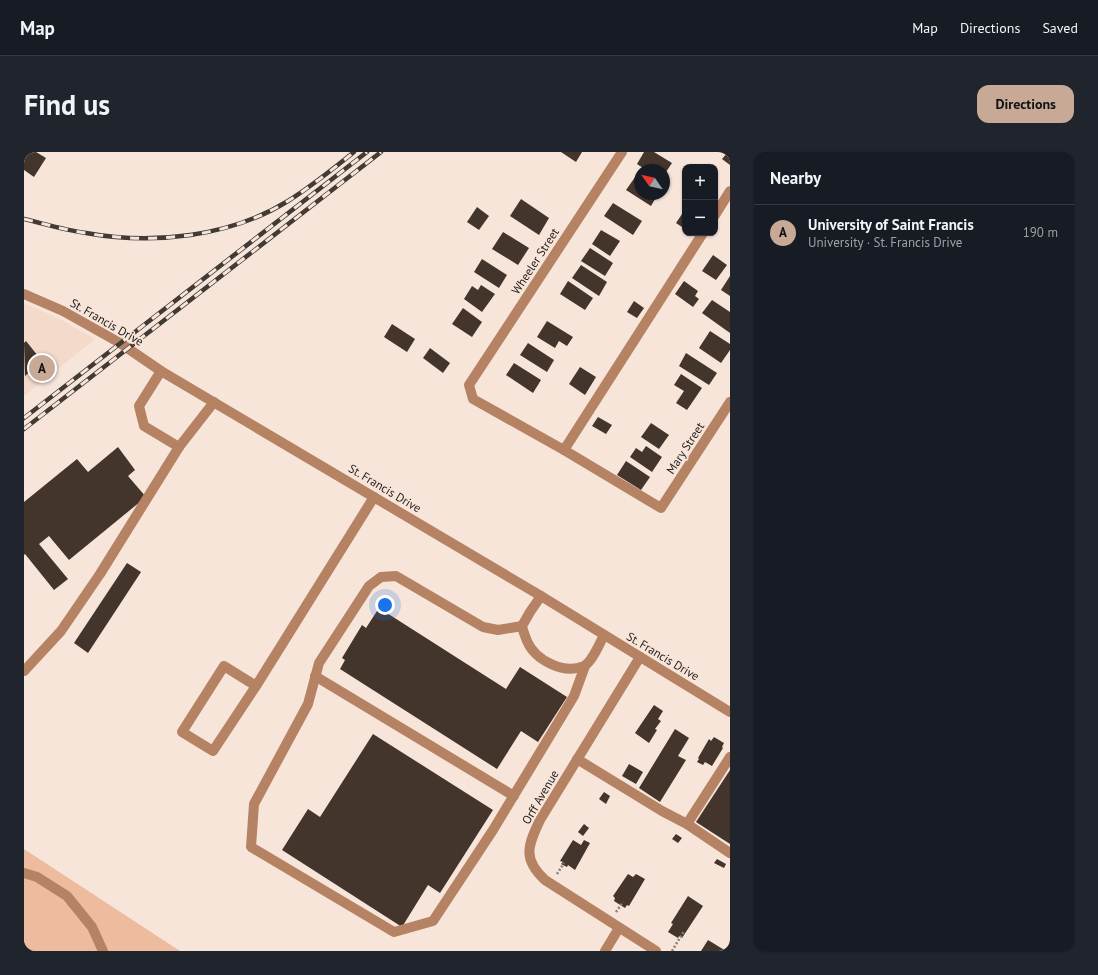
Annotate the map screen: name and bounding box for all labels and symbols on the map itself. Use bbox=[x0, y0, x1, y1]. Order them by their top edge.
north arrow bbox=[634, 164, 670, 200]
street label: Wheeler Street bbox=[508, 225, 562, 297]
street label: St. Francis Drive bbox=[68, 295, 146, 349]
pin: A bbox=[29, 353, 55, 383]
street label: Mary Street bbox=[663, 419, 707, 477]
street label: St. Francis Drive bbox=[346, 460, 424, 516]
your location bbox=[375, 595, 395, 615]
street label: St. Francis Drive bbox=[624, 628, 702, 684]
street label: Orff Avenue bbox=[518, 767, 562, 827]

